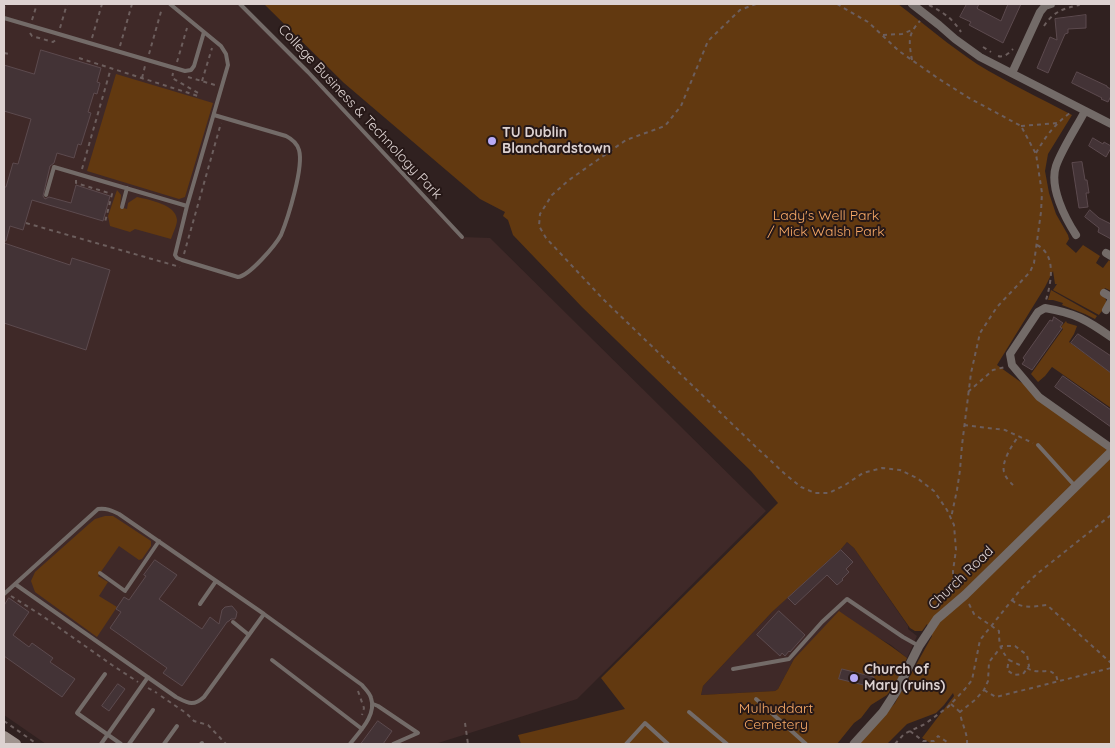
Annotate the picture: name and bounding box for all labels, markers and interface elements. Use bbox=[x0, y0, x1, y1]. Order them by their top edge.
street label: College Business & Technology Park bbox=[274, 21, 446, 203]
place label: TU Dublin Blanchardstown bbox=[502, 125, 611, 158]
marker: TU Dublin Blanchardstown bbox=[486, 135, 498, 147]
park label: Lady's Well Park / Mick Walsh Park bbox=[767, 208, 885, 240]
street label: Church Road bbox=[925, 543, 997, 613]
place label: Church of Mary (ruins) bbox=[864, 662, 945, 694]
marker: Church of Mary (ruins) bbox=[848, 672, 860, 684]
park label: Mulhuddart Cemetery bbox=[739, 701, 813, 734]

